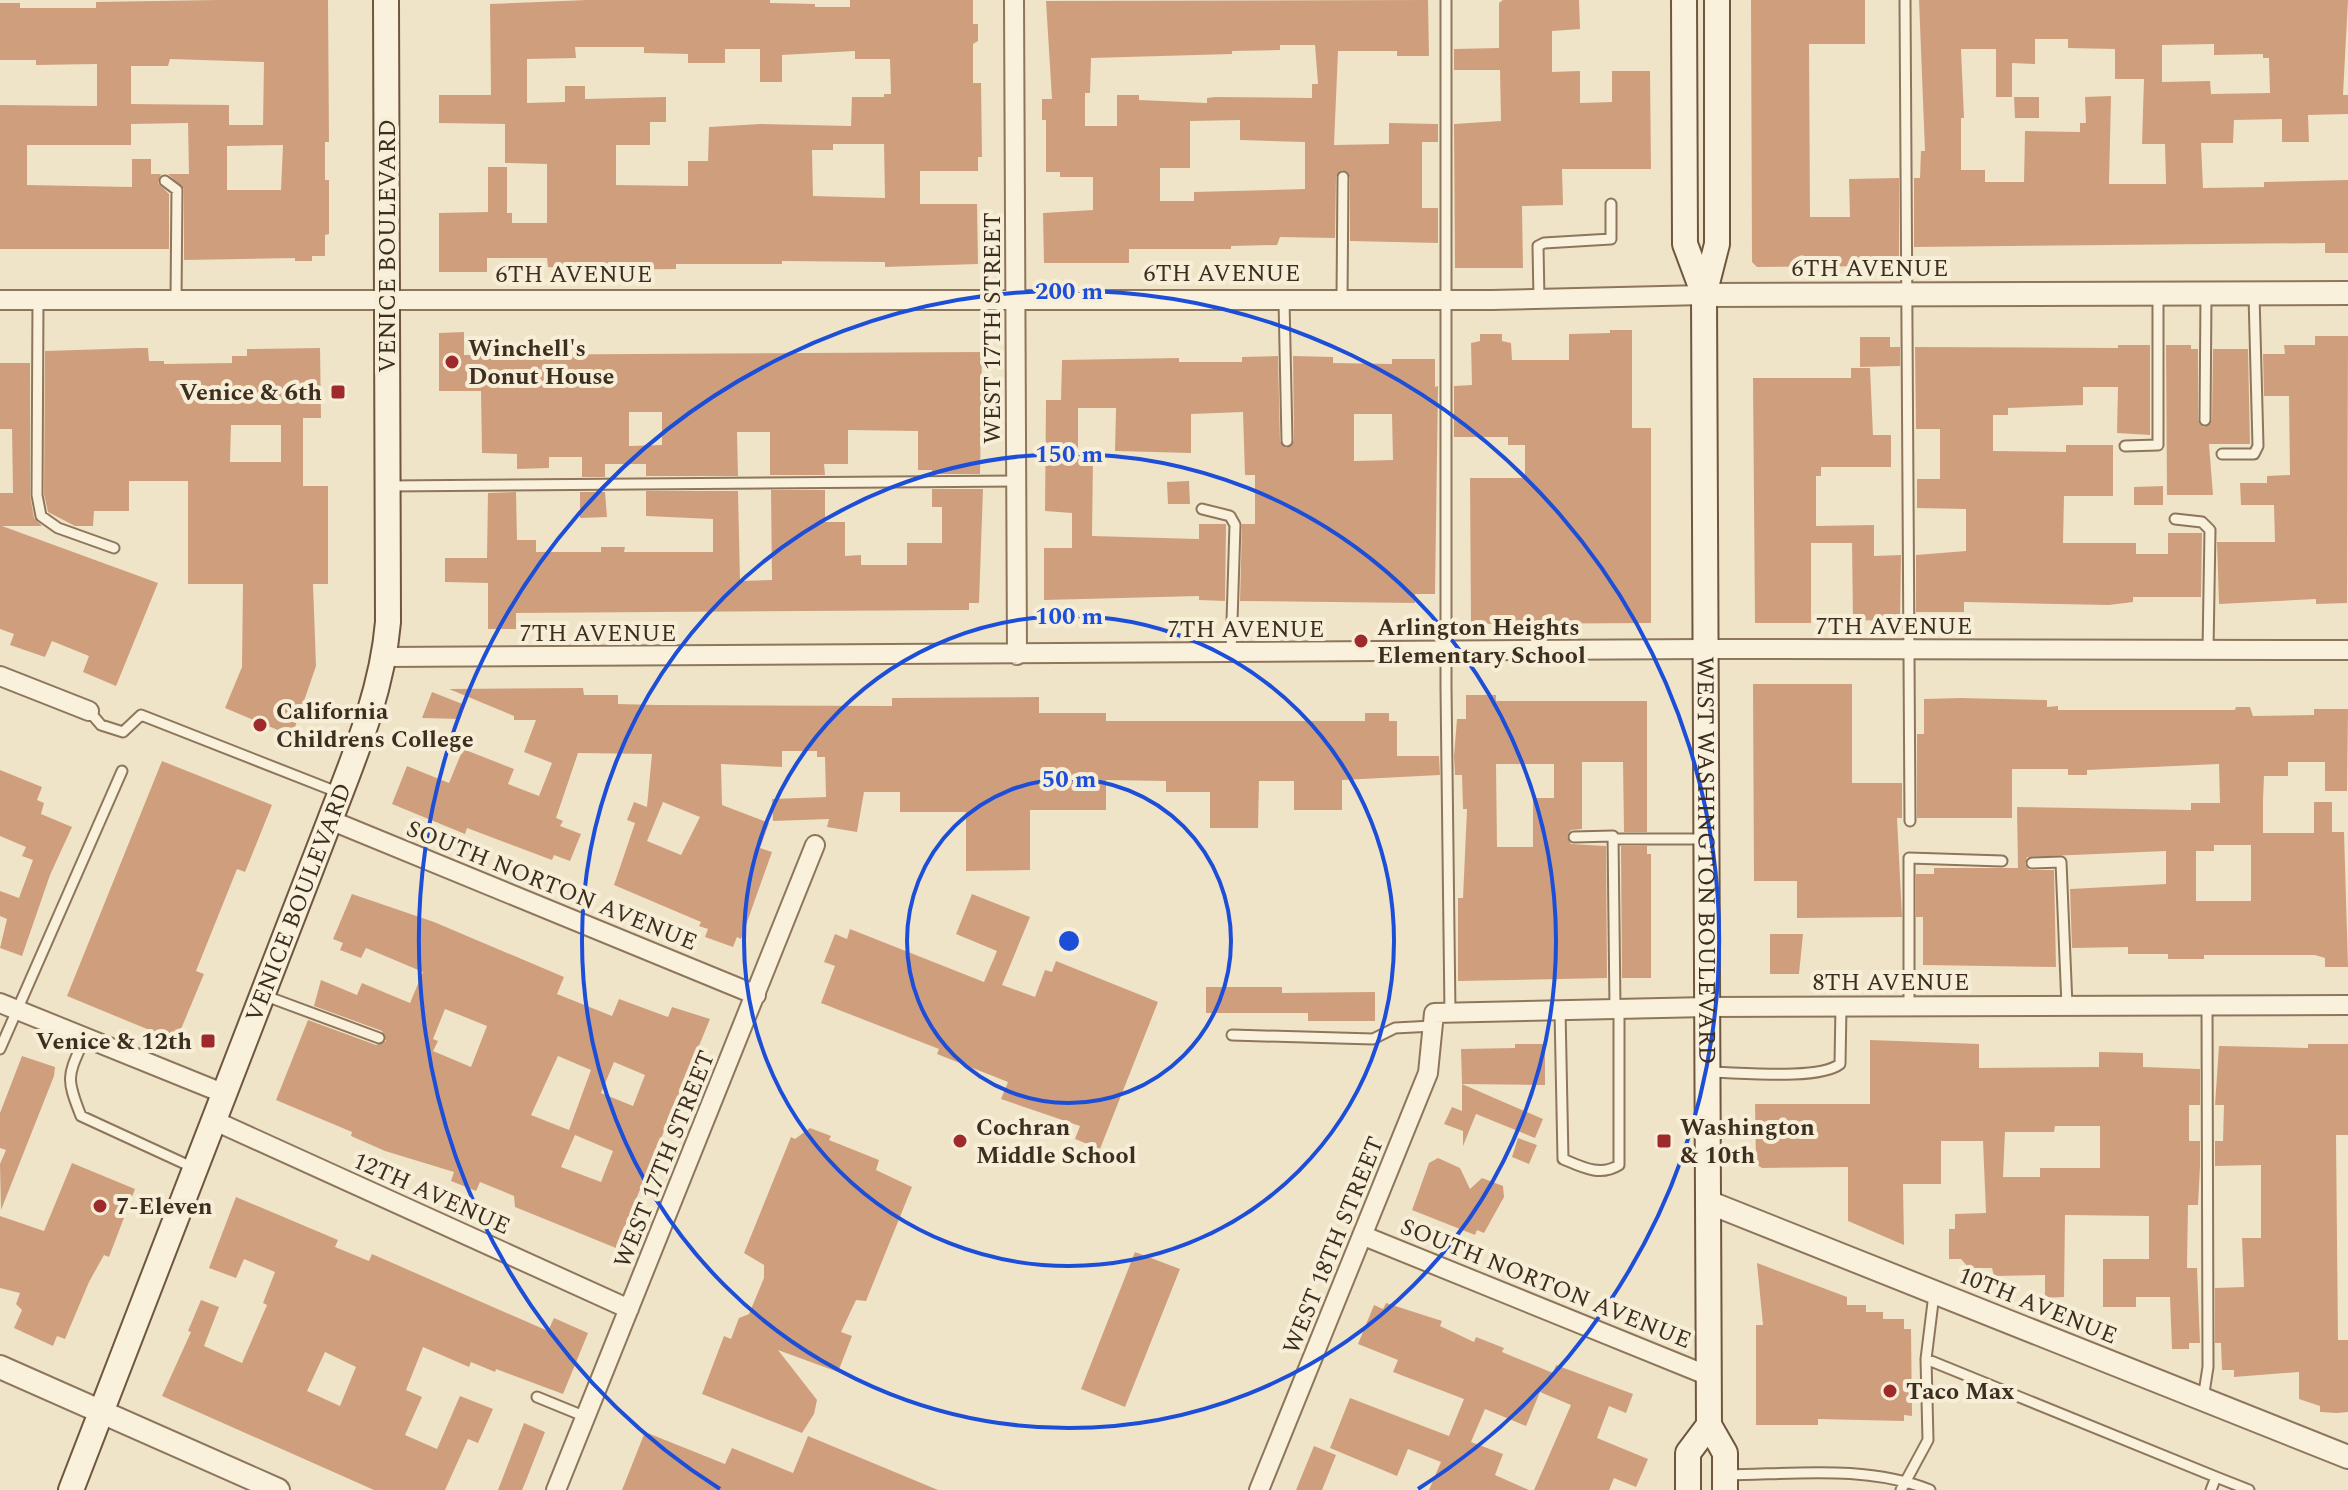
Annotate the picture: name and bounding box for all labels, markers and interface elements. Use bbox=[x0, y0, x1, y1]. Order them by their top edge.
street label: VENICE BOULEVARD bbox=[370, 119, 406, 373]
street label: WEST 17TH STREET bbox=[975, 212, 1011, 444]
street label: 6TH AVENUE bbox=[1792, 251, 1948, 287]
street label: 6TH AVENUE bbox=[1144, 256, 1300, 292]
street label: 6TH AVENUE bbox=[496, 257, 652, 293]
text: 200 m bbox=[1035, 274, 1103, 310]
place label: Winchell's Donut House bbox=[468, 331, 615, 395]
marker: Winchell's Donut House bbox=[443, 353, 461, 371]
place label: Venice & 6th bbox=[179, 375, 322, 411]
marker: Venice & 6th bbox=[329, 383, 347, 401]
text: 150 m bbox=[1035, 437, 1103, 473]
text: 100 m bbox=[1035, 599, 1103, 635]
street label: 7TH AVENUE bbox=[1816, 609, 1972, 645]
place label: Arlington Heights Elementary School bbox=[1377, 610, 1586, 674]
street label: 7TH AVENUE bbox=[1168, 612, 1324, 648]
street label: 7TH AVENUE bbox=[520, 616, 676, 652]
marker: Arlington Heights Elementary School bbox=[1352, 632, 1370, 650]
street label: WEST WASHINGTON BOULEVARD bbox=[1687, 656, 1724, 1064]
place label: California Childrens College bbox=[276, 694, 474, 758]
marker: California Childrens College bbox=[251, 716, 269, 734]
text: 50 m bbox=[1042, 762, 1097, 798]
street label: VENICE BOULEVARD bbox=[237, 778, 362, 1028]
street label: SOUTH NORTON AVENUE bbox=[401, 811, 703, 961]
centre of rings bbox=[1055, 927, 1083, 955]
street label: 8TH AVENUE bbox=[1813, 965, 1969, 1001]
place label: Venice & 12th bbox=[36, 1024, 192, 1060]
marker: Venice & 12th bbox=[199, 1032, 217, 1050]
street label: WEST 17TH STREET bbox=[605, 1045, 725, 1274]
place label: Cochran Middle School bbox=[976, 1110, 1137, 1174]
place label: Washington & 10th bbox=[1680, 1110, 1815, 1174]
street label: WEST 18TH STREET bbox=[1274, 1131, 1394, 1360]
marker: Cochran Middle School bbox=[951, 1132, 969, 1150]
marker: Washington & 10th bbox=[1655, 1132, 1673, 1150]
street label: 12TH AVENUE bbox=[347, 1143, 516, 1245]
place label: 7-Eleven bbox=[116, 1189, 213, 1225]
marker: 7-Eleven bbox=[91, 1197, 109, 1215]
street label: SOUTH NORTON AVENUE bbox=[1395, 1209, 1697, 1359]
street label: 10TH AVENUE bbox=[1953, 1258, 2123, 1354]
place label: Taco Max bbox=[1906, 1374, 2014, 1410]
marker: Taco Max bbox=[1881, 1382, 1899, 1400]

